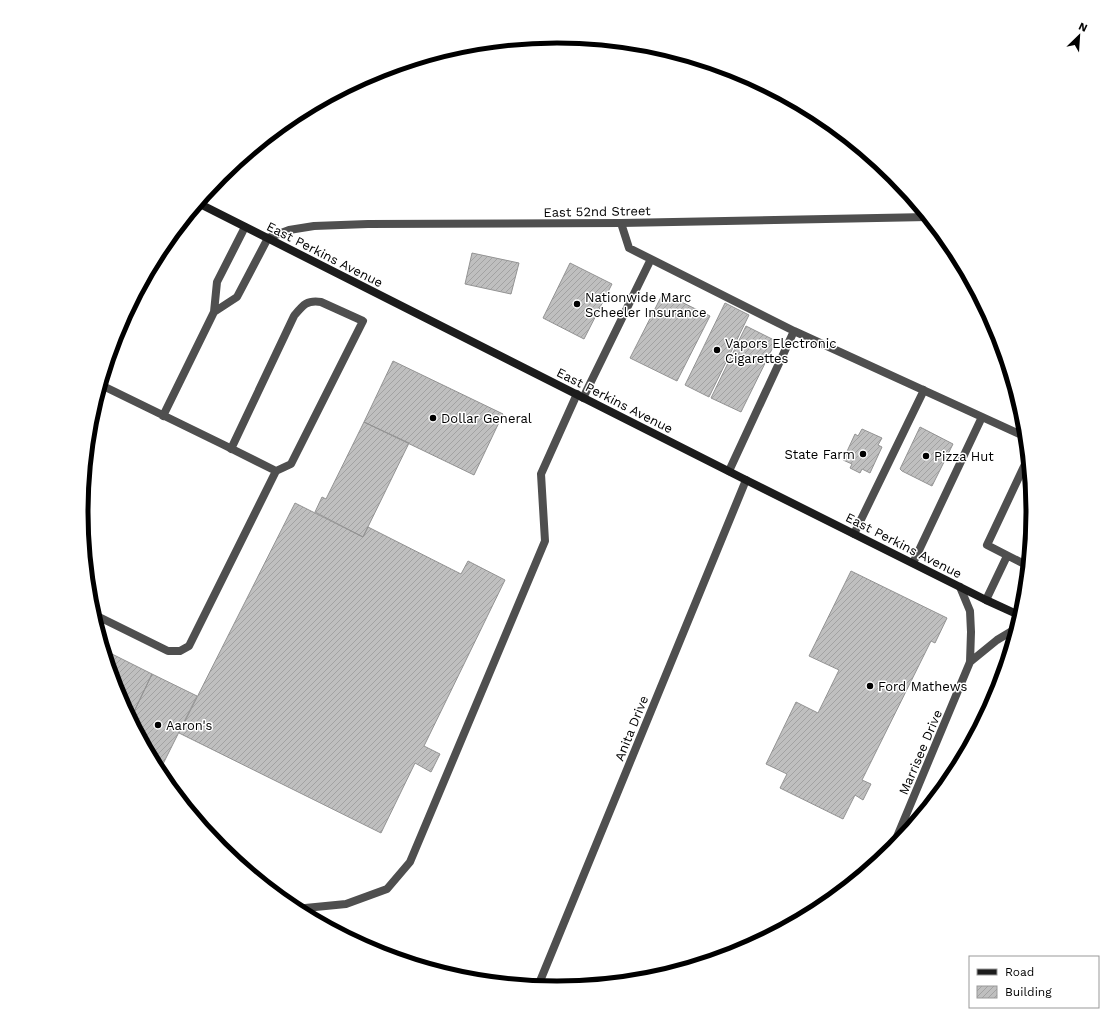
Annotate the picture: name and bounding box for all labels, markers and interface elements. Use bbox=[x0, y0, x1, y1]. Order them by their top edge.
north arrow bbox=[1059, 16, 1099, 56]
text: N bbox=[1077, 20, 1089, 35]
street label: East 52nd Street bbox=[543, 203, 651, 220]
street label: East Perkins Avenue bbox=[264, 219, 385, 290]
place label: Nationwide Marc Scheeler Insurance bbox=[585, 290, 707, 320]
marker: Nationwide Marc Scheeler Insurance bbox=[572, 299, 582, 309]
place label: Vapors Electronic Cigarettes bbox=[725, 336, 836, 366]
marker: Vapors Electronic Cigarettes bbox=[712, 345, 722, 355]
street label: East Perkins Avenue bbox=[554, 365, 675, 436]
place label: Dollar General bbox=[441, 411, 532, 426]
marker: Dollar General bbox=[428, 413, 438, 423]
place label: State Farm bbox=[784, 447, 855, 462]
marker: State Farm bbox=[858, 449, 868, 459]
place label: Pizza Hut bbox=[934, 449, 994, 464]
marker: Pizza Hut bbox=[921, 451, 931, 461]
street label: East Perkins Avenue bbox=[843, 510, 964, 581]
place label: Ford Mathews bbox=[878, 679, 967, 694]
marker: Ford Mathews bbox=[865, 681, 875, 691]
street label: Anita Drive bbox=[612, 693, 651, 763]
street label: Marrisee Drive bbox=[896, 707, 945, 797]
place label: Aaron's bbox=[166, 718, 212, 733]
marker: Aaron's bbox=[153, 720, 163, 730]
legend bbox=[969, 956, 1099, 1008]
text: Road bbox=[1005, 965, 1034, 979]
text: Building bbox=[1005, 985, 1052, 999]

